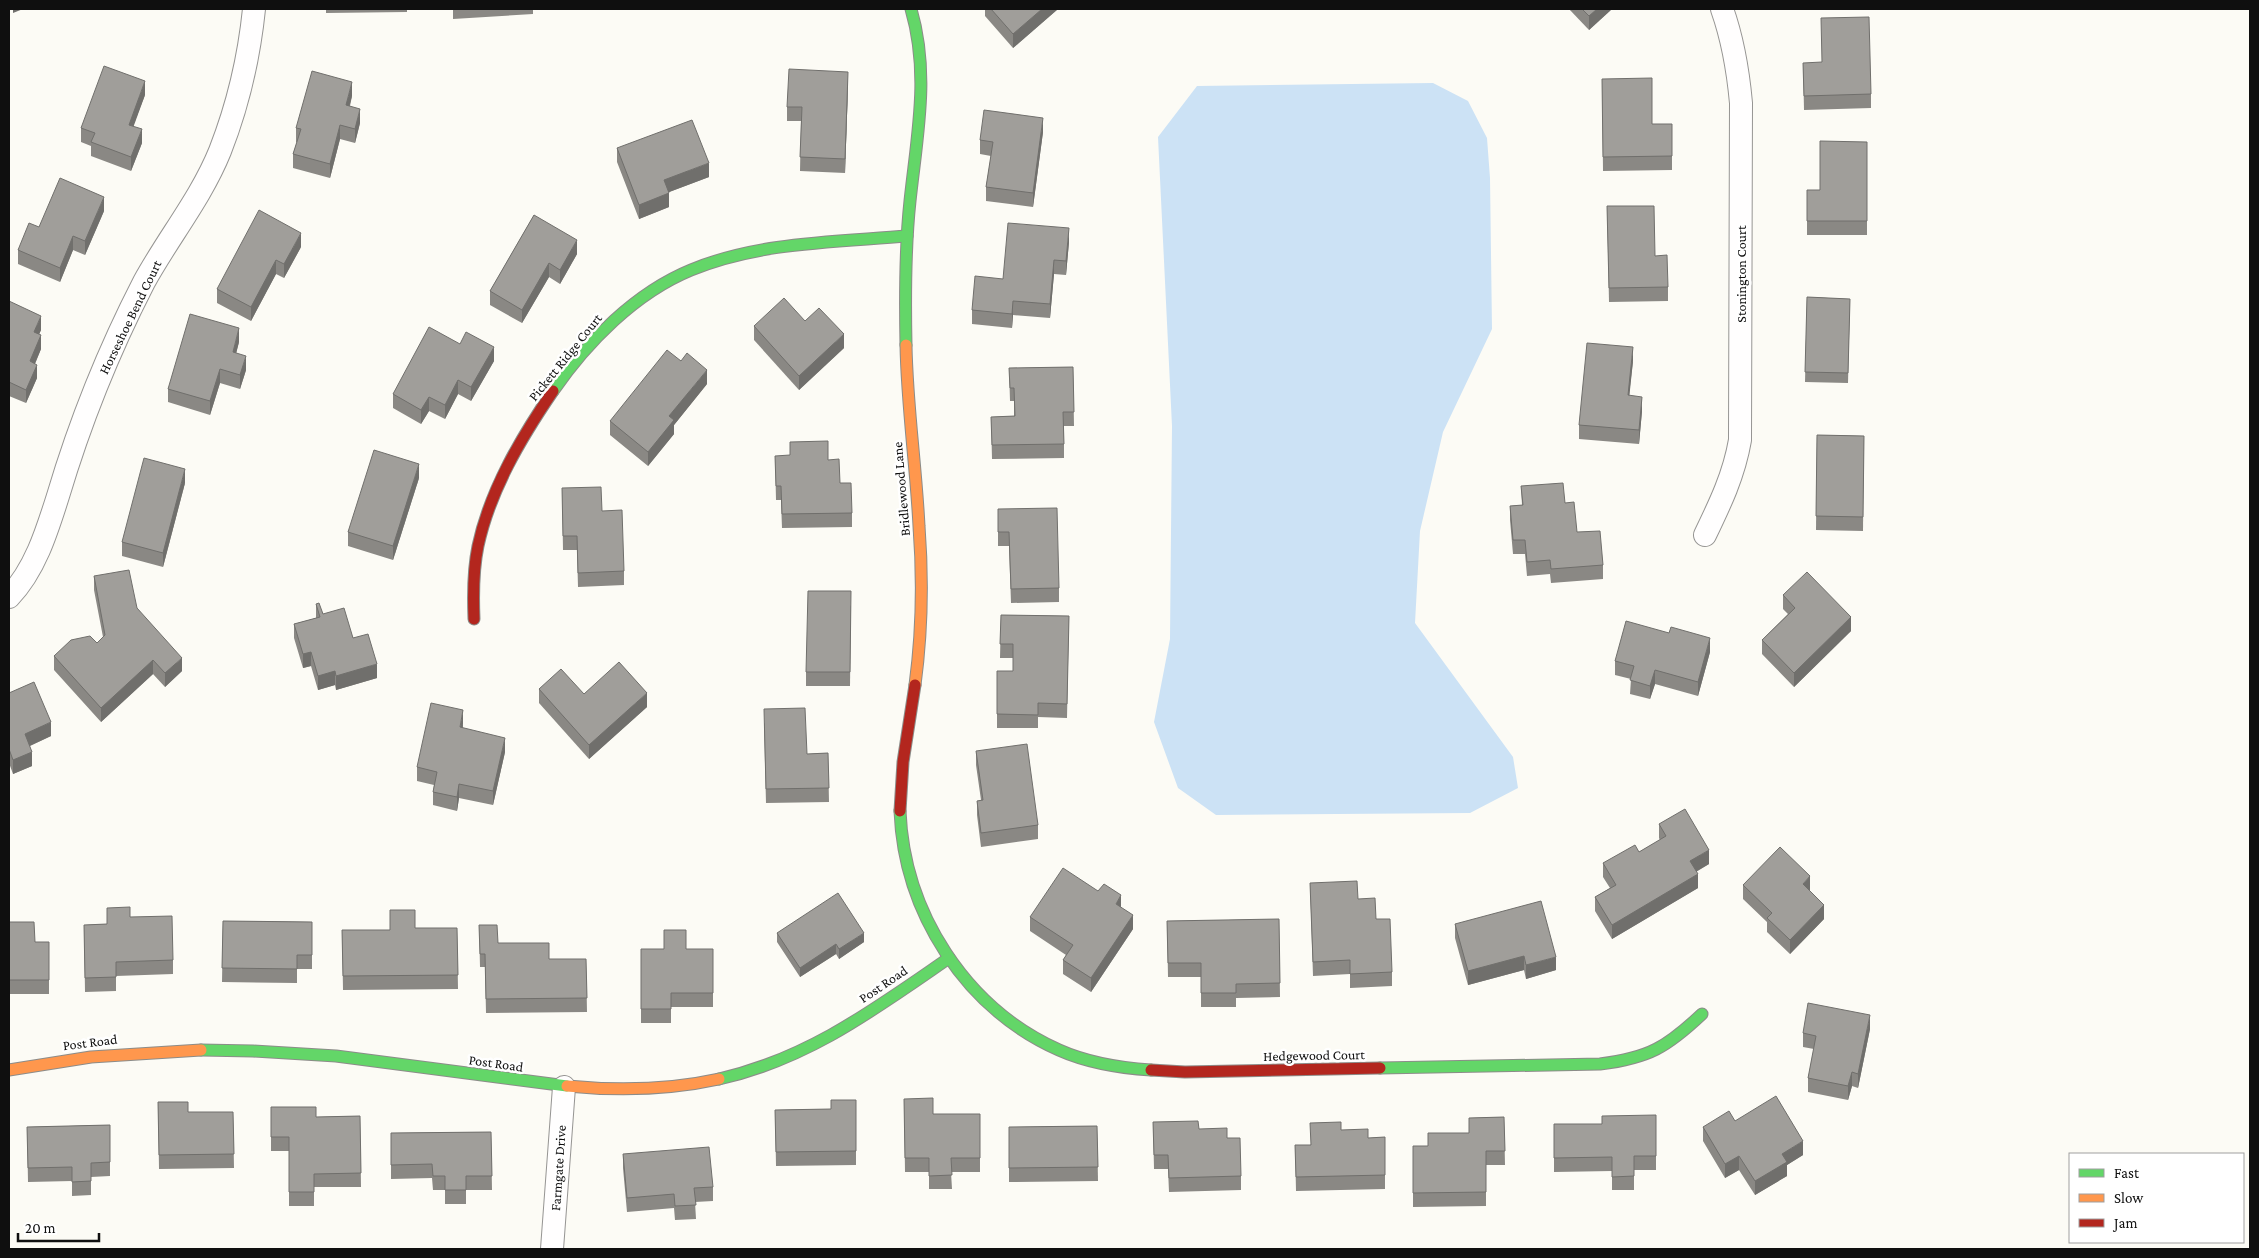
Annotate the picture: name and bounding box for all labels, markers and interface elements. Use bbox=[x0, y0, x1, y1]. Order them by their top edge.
street label: Stonington Court bbox=[1733, 225, 1749, 323]
street label: Horseshoe Bend Court bbox=[95, 257, 165, 377]
street label: Pickett Ridge Court bbox=[525, 310, 605, 404]
street label: Bridlewood Lane bbox=[889, 441, 913, 537]
street label: Post Road bbox=[856, 962, 911, 1006]
street label: Post Road bbox=[62, 1031, 119, 1053]
street label: Hedgewood Court bbox=[1263, 1046, 1365, 1064]
street label: Post Road bbox=[468, 1051, 525, 1075]
street label: Farmgate Drive bbox=[547, 1124, 569, 1212]
legend bbox=[2069, 1153, 2244, 1243]
text: Fast bbox=[2114, 1165, 2140, 1181]
text: Slow bbox=[2114, 1190, 2144, 1206]
scale bar bbox=[18, 1210, 99, 1242]
text: Jam bbox=[2112, 1215, 2137, 1232]
text: 20 m bbox=[25, 1220, 56, 1236]

